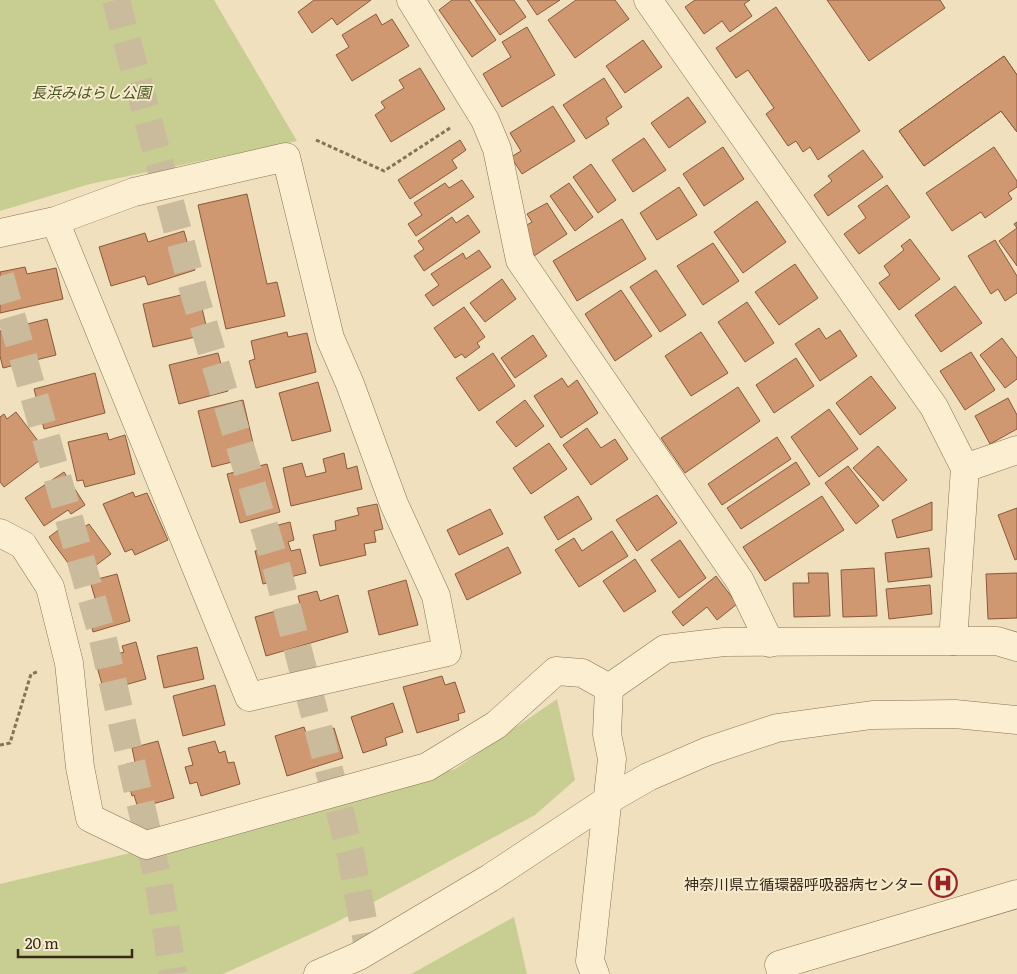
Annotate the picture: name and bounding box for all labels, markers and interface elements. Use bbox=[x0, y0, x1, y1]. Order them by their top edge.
park label: 長浜みはらし公園 bbox=[31, 80, 153, 103]
hospital icon: 神奈川県立循環器呼吸器病センター bbox=[928, 868, 958, 898]
place label: 神奈川県立循環器呼吸器病センター bbox=[684, 872, 924, 895]
scale bar bbox=[18, 926, 131, 958]
text: 20 m bbox=[25, 931, 59, 954]

